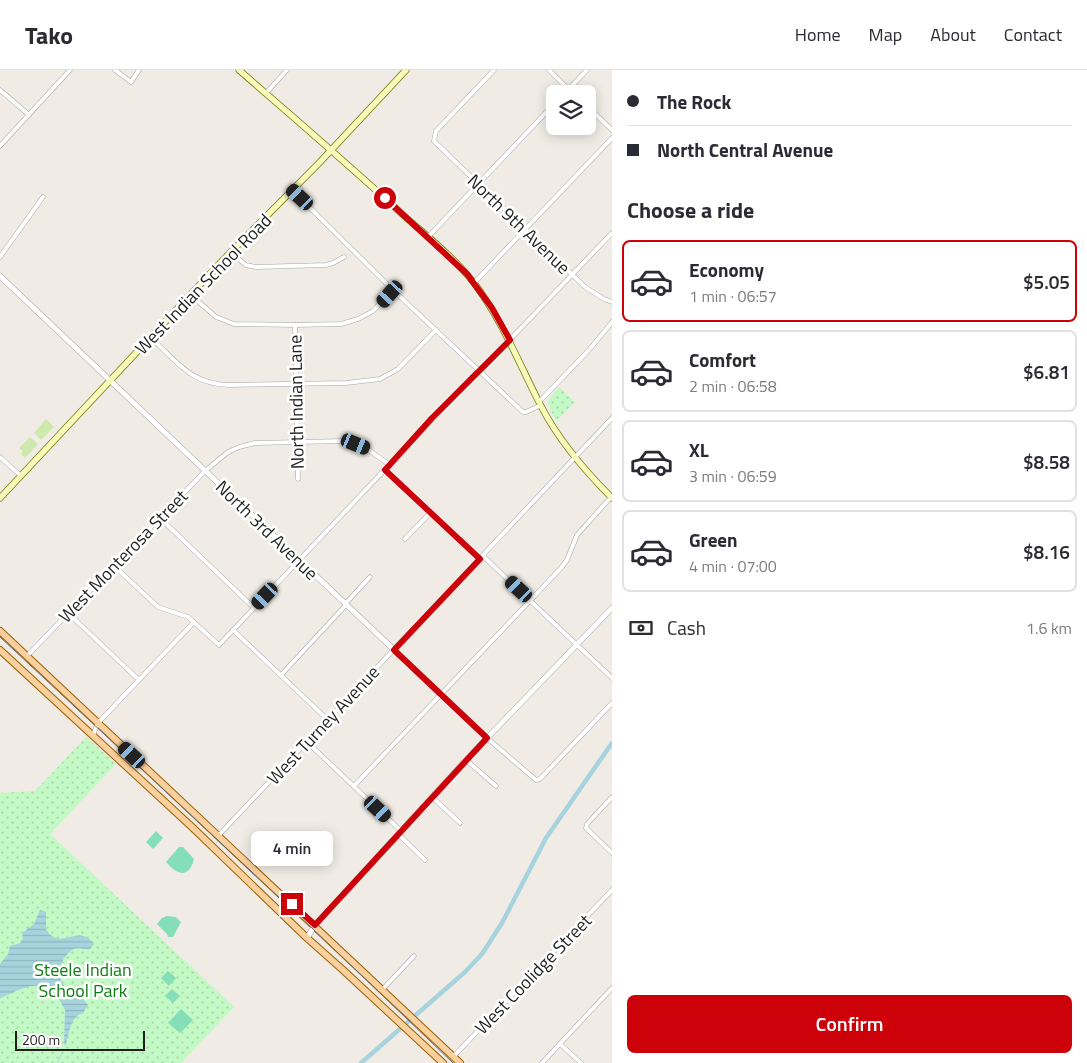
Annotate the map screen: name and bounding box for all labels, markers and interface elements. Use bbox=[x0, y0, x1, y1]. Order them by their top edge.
text: Tako bbox=[25, 17, 73, 53]
text: Home bbox=[795, 21, 841, 48]
text: Map bbox=[869, 21, 902, 48]
text: About bbox=[930, 21, 976, 48]
text: Contact bbox=[1004, 21, 1062, 48]
map controls bbox=[546, 85, 596, 135]
button: layers bbox=[546, 85, 596, 135]
text: The Rock bbox=[657, 87, 731, 116]
text: North Central Avenue bbox=[657, 135, 833, 164]
street label: North 9th Avenue bbox=[461, 168, 577, 280]
car bbox=[283, 181, 316, 213]
route start bbox=[374, 187, 396, 209]
text: Choose a ride bbox=[627, 193, 754, 227]
street label: West Indian School Road bbox=[128, 207, 278, 361]
text: Economy bbox=[689, 255, 764, 284]
icon: car bbox=[629, 259, 674, 304]
text: $5.05 bbox=[1023, 267, 1070, 296]
car bbox=[374, 278, 405, 310]
text: 1 min · 06:57 bbox=[689, 284, 777, 308]
street label: North Indian Lane bbox=[281, 335, 311, 469]
text: Comfort bbox=[689, 345, 756, 374]
icon: car bbox=[629, 349, 674, 394]
text: $6.81 bbox=[1023, 357, 1070, 386]
text: 2 min · 06:58 bbox=[689, 374, 777, 398]
car bbox=[339, 431, 372, 457]
text: XL bbox=[689, 435, 709, 464]
icon: car bbox=[629, 439, 674, 484]
text: $8.58 bbox=[1023, 447, 1070, 476]
text: 3 min · 06:59 bbox=[689, 464, 777, 488]
street label: North 3rd Avenue bbox=[210, 474, 324, 586]
street label: West Monterosa Street bbox=[52, 483, 194, 629]
text: Green bbox=[689, 525, 738, 554]
icon: car bbox=[629, 529, 674, 574]
text: $8.16 bbox=[1023, 537, 1070, 566]
text: 4 min · 07:00 bbox=[689, 554, 777, 578]
car bbox=[502, 573, 535, 605]
car bbox=[249, 580, 280, 612]
text: Cash bbox=[667, 613, 706, 642]
icon: cash bbox=[627, 614, 655, 642]
text: 1.6 km bbox=[1026, 616, 1072, 640]
street label: West Turney Avenue bbox=[260, 659, 386, 791]
car bbox=[115, 739, 148, 771]
car bbox=[361, 793, 394, 825]
callout: 4 min bbox=[251, 832, 333, 866]
text: 4 min bbox=[273, 836, 311, 860]
route end bbox=[281, 893, 303, 915]
street label: West Coolidge Street bbox=[468, 907, 598, 1040]
park label: Steele Indian School Park bbox=[34, 956, 132, 1004]
button: Confirm bbox=[627, 995, 1072, 1053]
scale bar bbox=[15, 1028, 145, 1051]
text: 200 m bbox=[22, 1029, 60, 1050]

